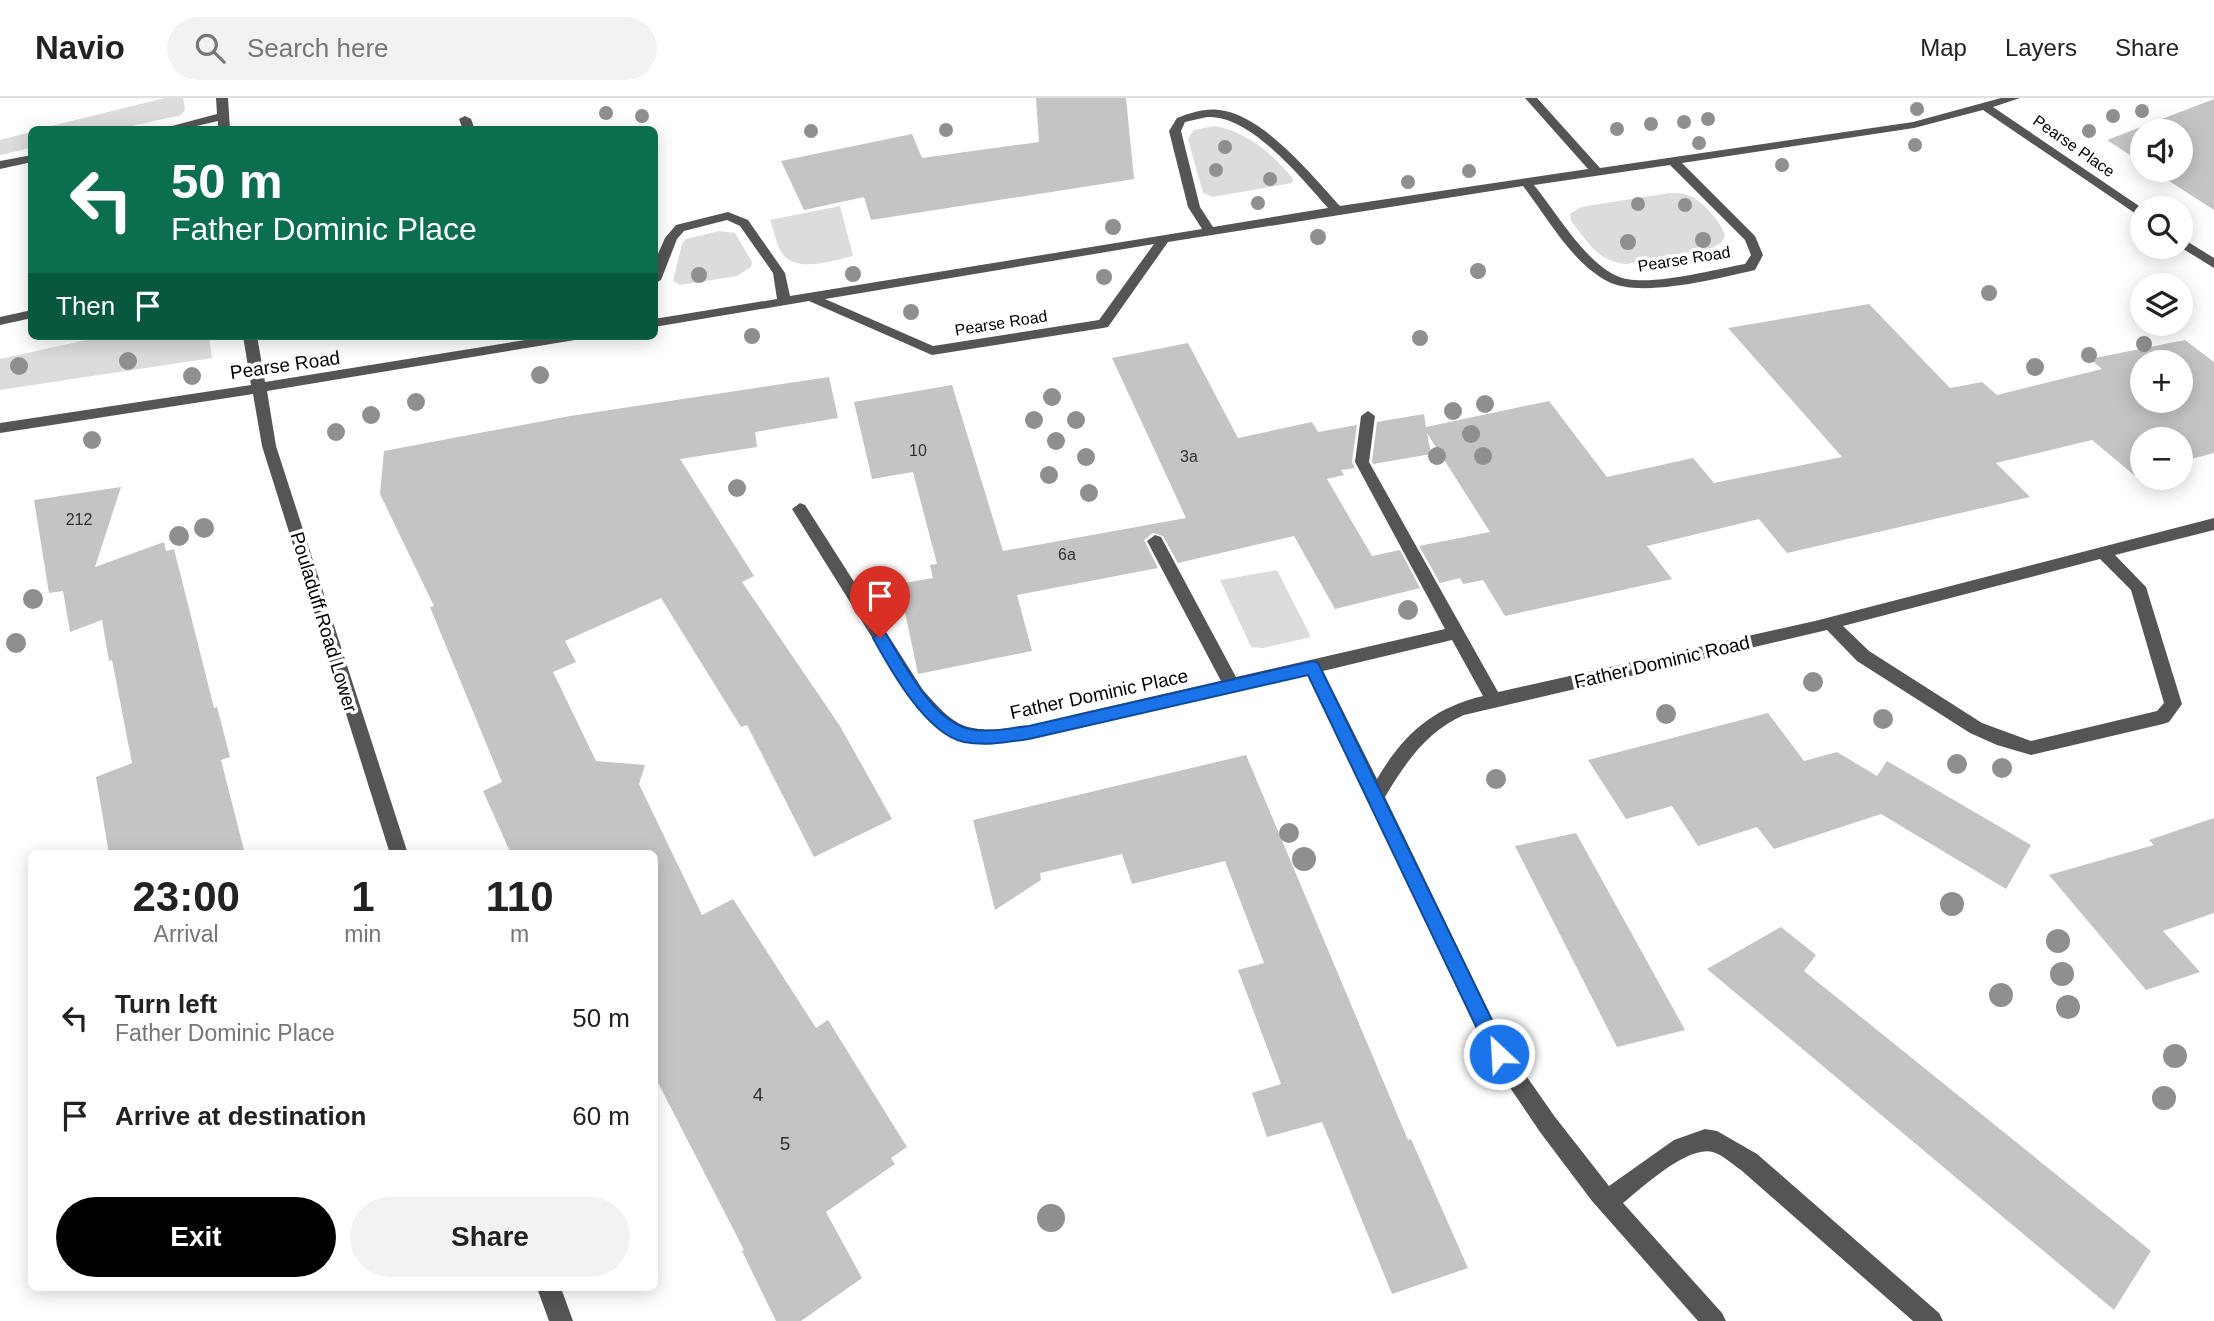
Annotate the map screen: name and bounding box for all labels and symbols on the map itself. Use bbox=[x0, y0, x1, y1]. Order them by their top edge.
street label: Pearse Place bbox=[2030, 112, 2118, 180]
street label: Pearse Road bbox=[1637, 243, 1731, 275]
street label: Pearse Road bbox=[954, 307, 1048, 339]
street label: Pearse Road bbox=[229, 347, 341, 383]
house number: 10 bbox=[909, 442, 927, 459]
house number: 3a bbox=[1180, 448, 1198, 465]
house number: 212 bbox=[66, 511, 92, 528]
street label: Pouladuff Road Lower bbox=[287, 529, 362, 715]
house number: 6a bbox=[1058, 546, 1076, 563]
pin bbox=[850, 566, 910, 638]
street label: Father Dominic Road bbox=[1572, 632, 1752, 692]
street label: Father Dominic Place bbox=[1008, 665, 1190, 723]
position arrow bbox=[1462, 1017, 1536, 1091]
house number: 4 bbox=[753, 1084, 764, 1105]
house number: 5 bbox=[780, 1133, 790, 1154]

